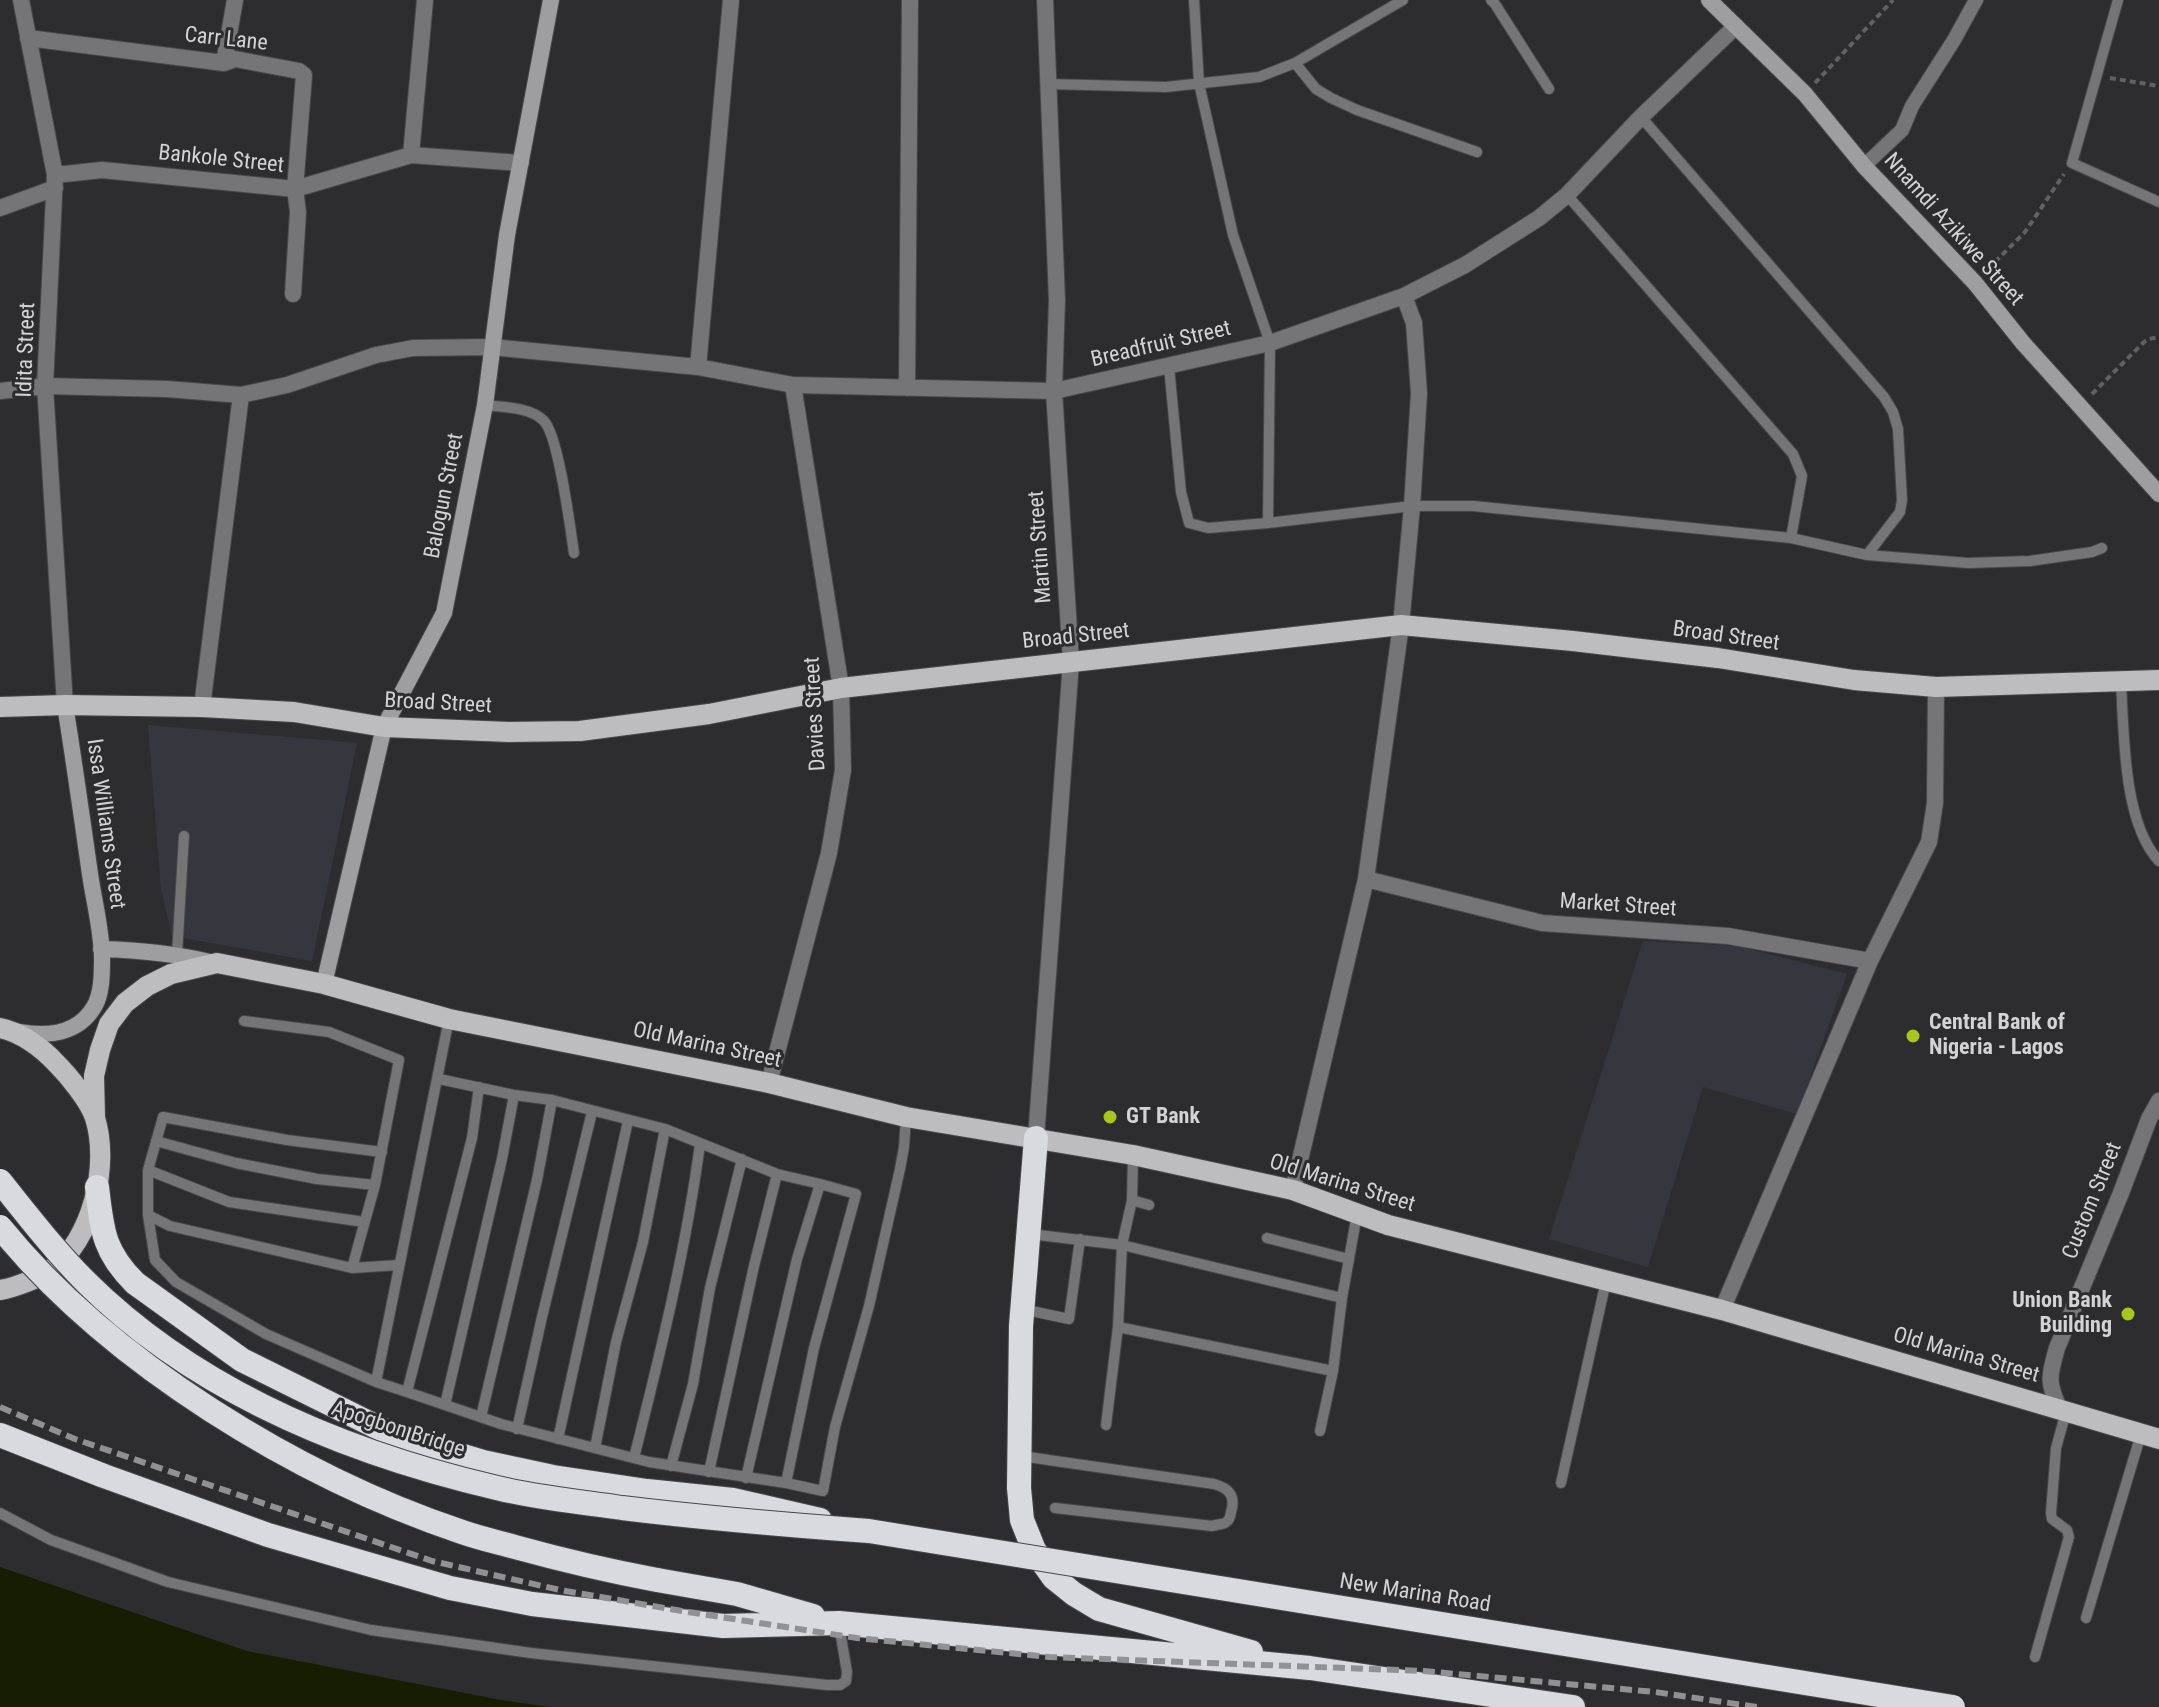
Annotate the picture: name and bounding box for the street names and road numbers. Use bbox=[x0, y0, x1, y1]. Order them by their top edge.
street label: Carr Lane bbox=[183, 23, 269, 57]
street label: Bankole Street bbox=[157, 140, 285, 180]
street label: Nnamdi Azikiwe Street bbox=[1878, 148, 2028, 312]
street label: Idita Street bbox=[12, 302, 42, 398]
street label: Breadfruit Street bbox=[1088, 316, 1234, 374]
street label: Balogun Street bbox=[420, 431, 470, 561]
street label: Martin Street bbox=[1024, 490, 1058, 604]
street label: Broad Street bbox=[1671, 616, 1781, 658]
street label: Broad Street bbox=[1021, 618, 1131, 656]
street label: Davies Street bbox=[800, 656, 832, 772]
street label: Broad Street bbox=[384, 688, 492, 720]
street label: Issa Williams Street bbox=[80, 737, 130, 911]
street label: Market Street bbox=[1559, 889, 1677, 923]
street label: Old Marina Street bbox=[630, 1017, 784, 1075]
street label: Custom Street bbox=[2058, 1139, 2128, 1263]
street label: Old Marina Street bbox=[1266, 1149, 1418, 1219]
street label: Old Marina Street bbox=[1890, 1323, 2042, 1389]
street label: Apogbon Bridge bbox=[328, 1396, 468, 1464]
street label: New Marina Road bbox=[1338, 1569, 1492, 1619]

